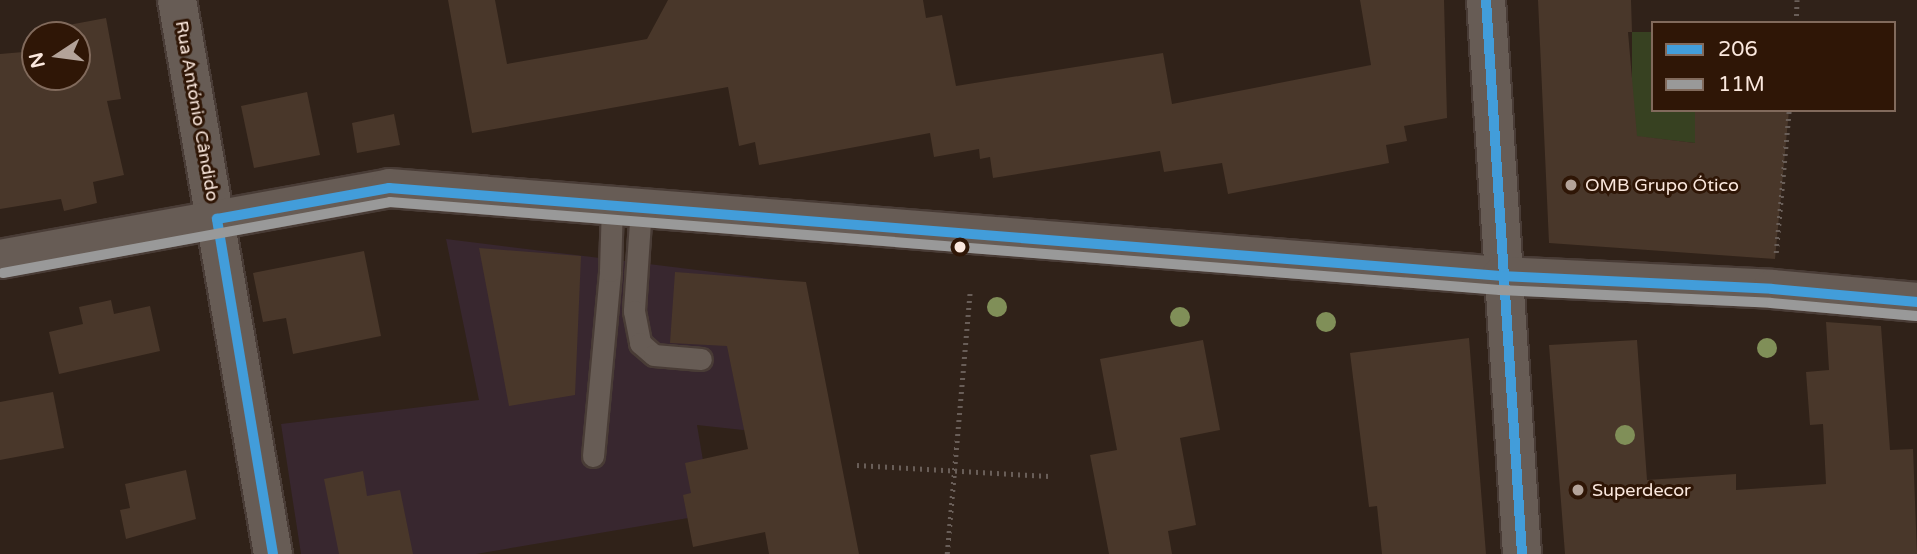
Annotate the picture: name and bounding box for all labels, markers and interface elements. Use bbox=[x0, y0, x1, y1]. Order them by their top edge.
street label: Rua António Cândido bbox=[170, 19, 224, 203]
north arrow bbox=[21, 21, 91, 91]
legend bbox=[1651, 21, 1896, 112]
text: 206 bbox=[1718, 37, 1758, 62]
text: N bbox=[25, 50, 50, 70]
text: 11M bbox=[1718, 72, 1765, 97]
place label: OMB Grupo Ótico bbox=[1585, 174, 1739, 196]
marker: OMB Grupo Ótico bbox=[1563, 177, 1579, 193]
unlabelled marker bbox=[953, 240, 967, 254]
place label: Superdecor bbox=[1592, 479, 1691, 501]
marker: Superdecor bbox=[1570, 482, 1586, 498]

